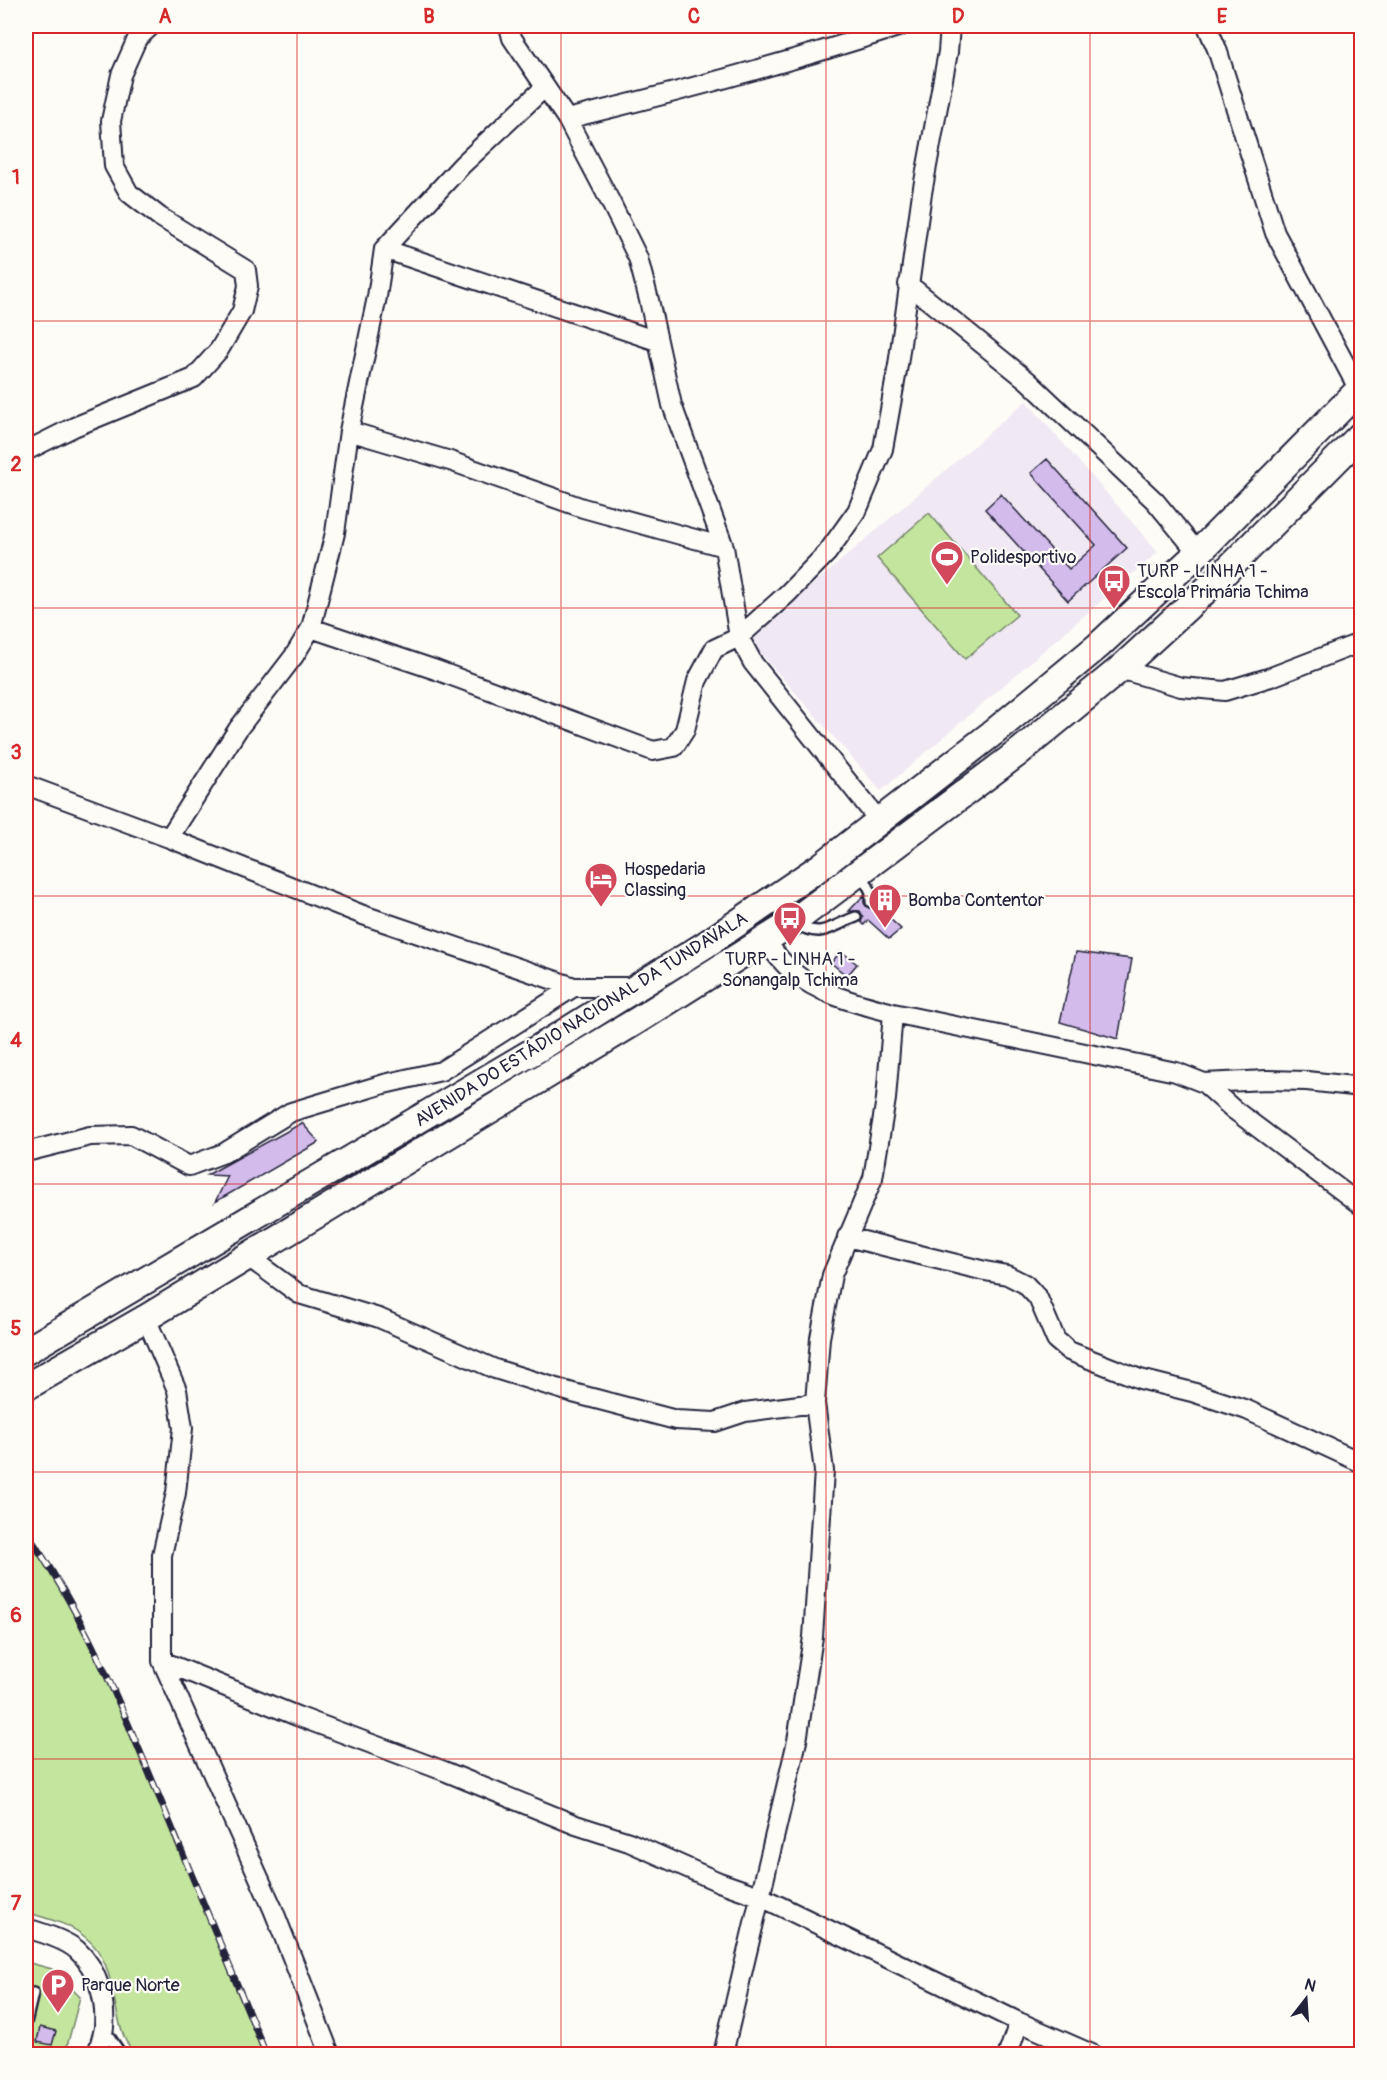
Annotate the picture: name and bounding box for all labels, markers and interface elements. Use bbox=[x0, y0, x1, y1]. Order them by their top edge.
text: A bbox=[159, 4, 172, 29]
text: B bbox=[423, 4, 435, 29]
text: C bbox=[688, 4, 700, 29]
text: D bbox=[952, 4, 965, 29]
text: E bbox=[1217, 4, 1228, 29]
text: 1 bbox=[12, 165, 20, 190]
text: 2 bbox=[10, 452, 22, 477]
sports icon: Polidesportivo bbox=[929, 539, 965, 586]
place label: Polidesportivo bbox=[970, 546, 1077, 569]
place label: TURP - LINHA 1 - Escola Primária Tchima bbox=[1137, 560, 1309, 604]
bus stop icon: TURP - LINHA 1 - Escola Primária Tchima bbox=[1096, 563, 1132, 610]
text: 3 bbox=[10, 740, 22, 765]
place label: Hospedaria Classing bbox=[624, 858, 706, 902]
hotel icon: Hospedaria Classing bbox=[583, 861, 619, 908]
building icon: Bomba Contentor bbox=[867, 882, 903, 929]
place label: Bomba Contentor bbox=[908, 889, 1045, 912]
bus stop icon: TURP - LINHA 1 - Sonangalp Tchima bbox=[772, 900, 808, 947]
street label: AVENIDA DO ESTÁDIO NACIONAL DA TUNDAVALA bbox=[411, 907, 752, 1132]
place label: TURP - LINHA 1 - Sonangalp Tchima bbox=[722, 948, 858, 992]
text: 4 bbox=[10, 1028, 22, 1053]
text: 5 bbox=[11, 1316, 22, 1341]
text: 6 bbox=[10, 1603, 22, 1628]
text: 7 bbox=[11, 1891, 22, 1916]
parking icon: Parque Norte bbox=[40, 1967, 76, 2014]
north arrow bbox=[1276, 1969, 1336, 2029]
place label: Parque Norte bbox=[81, 1974, 180, 1997]
text: N bbox=[1302, 1974, 1318, 1997]

